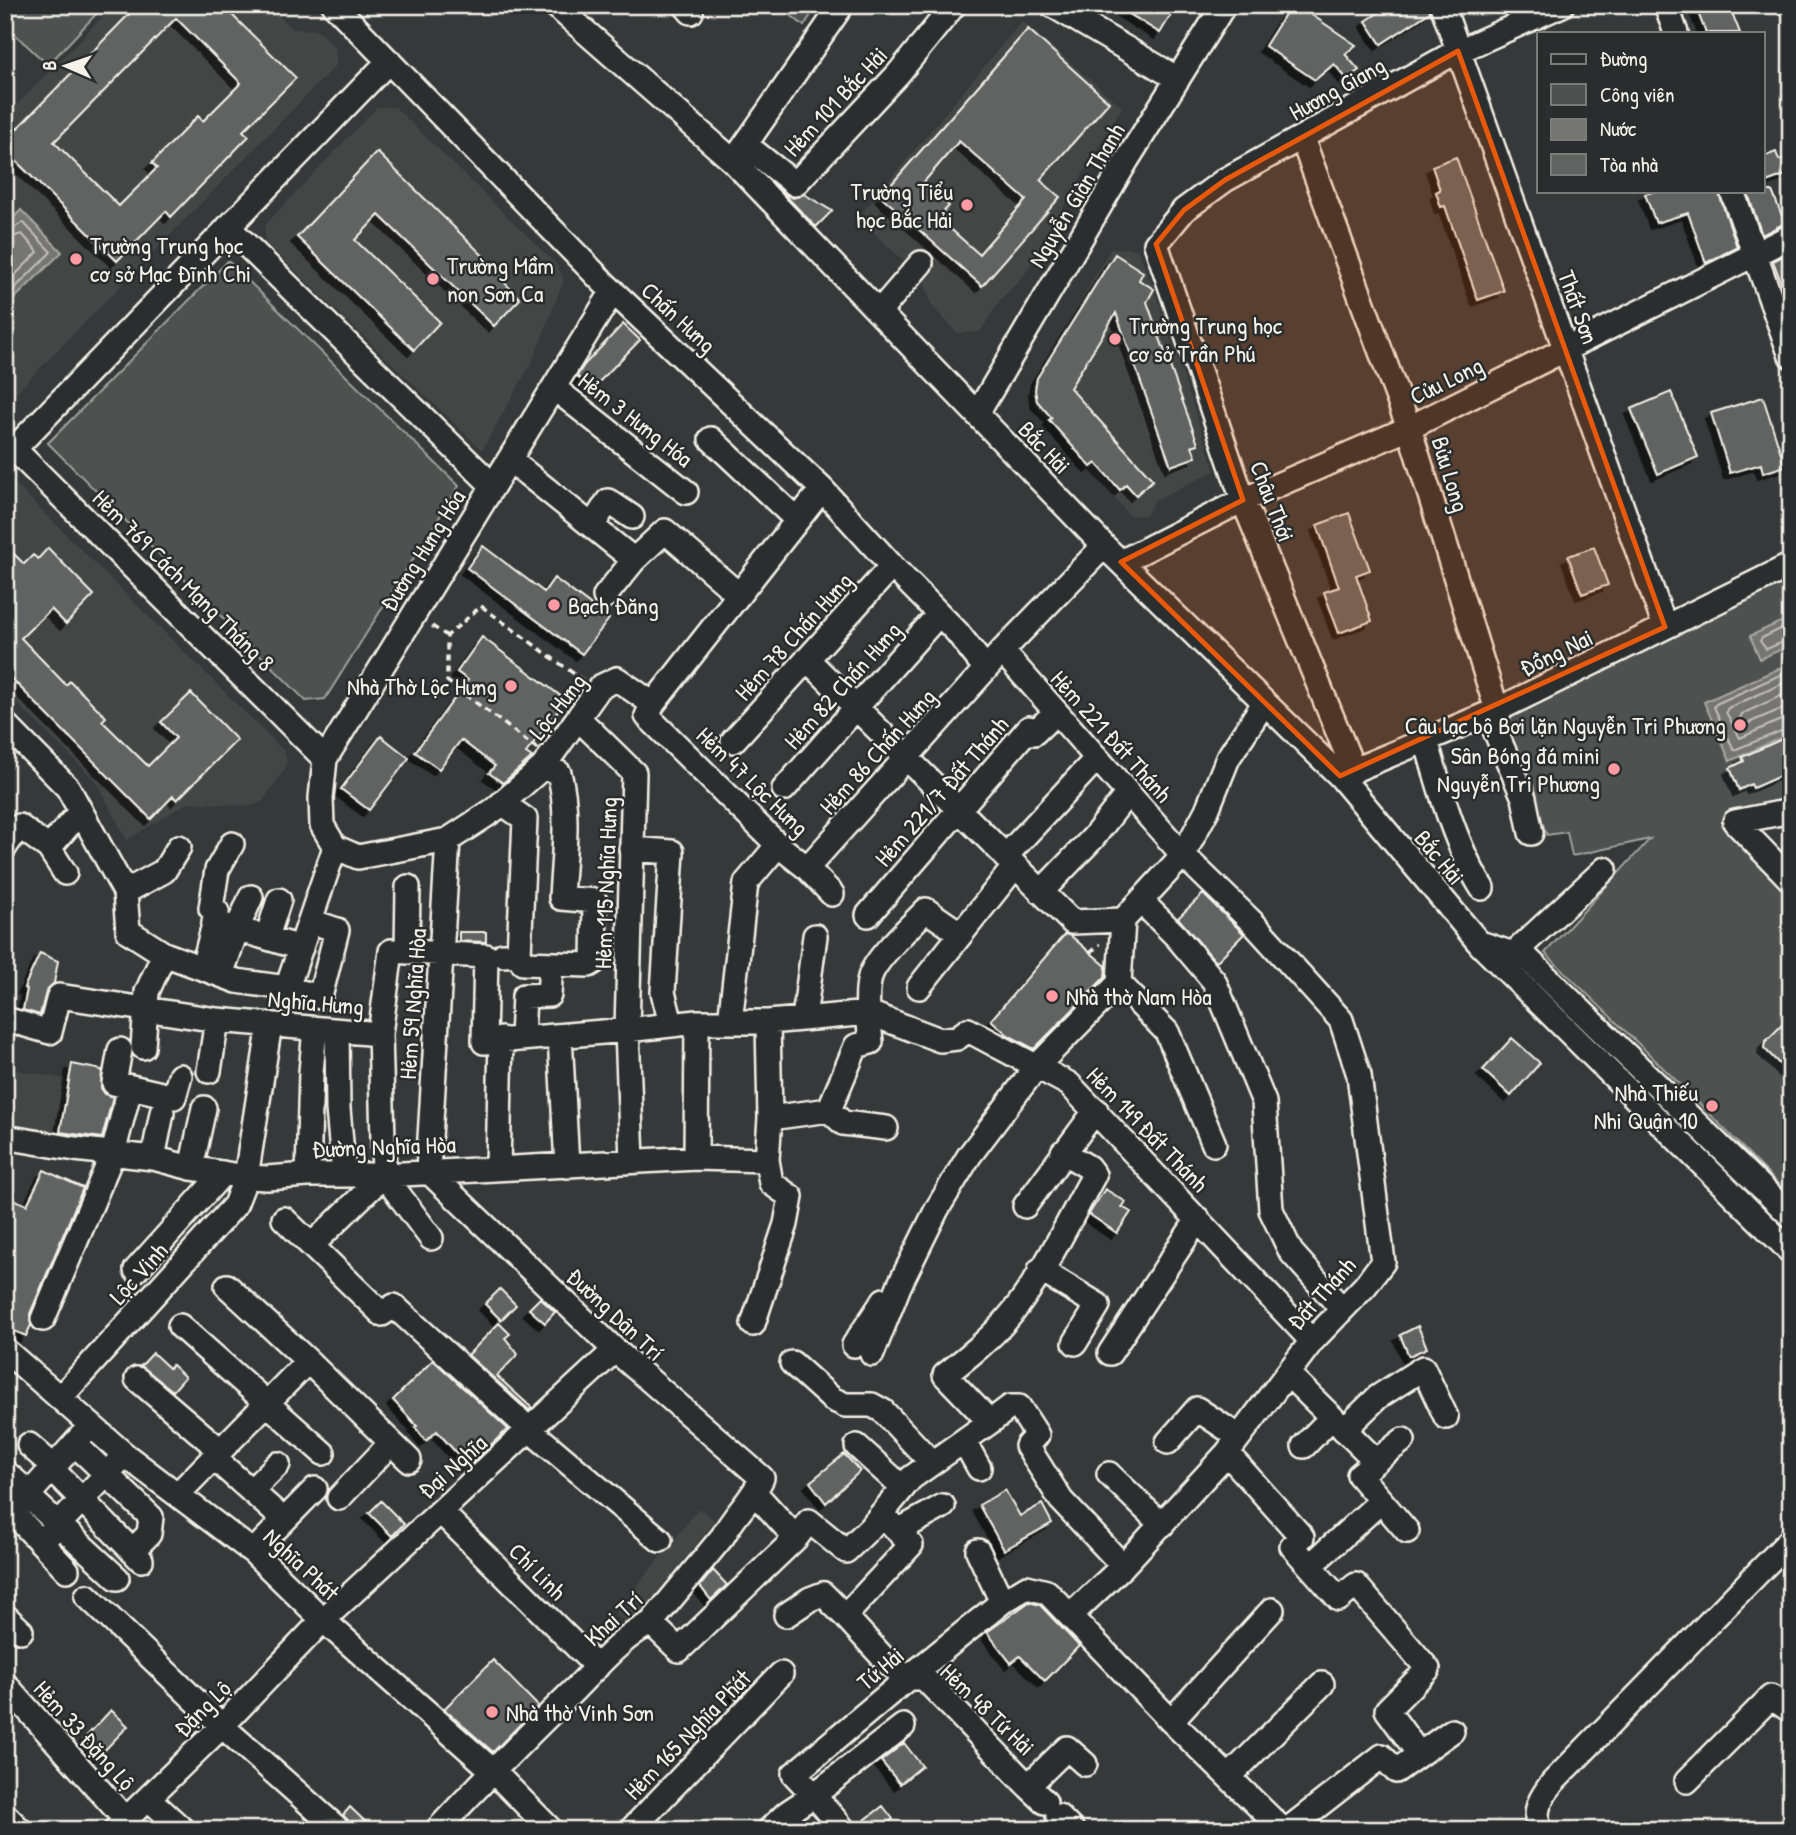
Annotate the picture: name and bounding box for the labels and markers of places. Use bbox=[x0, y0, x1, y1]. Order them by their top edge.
place label: Trường Tiểu học Bắc Hải bbox=[850, 175, 953, 235]
marker: Trường Tiểu học Bắc Hải bbox=[959, 197, 975, 213]
place label: Trường Trung học cơ sở Mạc Đĩnh Chi bbox=[90, 229, 251, 289]
place label: Trường Mầm non Sơn Ca bbox=[447, 249, 554, 309]
marker: Trường Trung học cơ sở Mạc Đĩnh Chi bbox=[68, 251, 84, 267]
marker: Trường Mầm non Sơn Ca bbox=[425, 271, 441, 287]
place label: Trường Trung học cơ sở Trần Phú bbox=[1129, 309, 1283, 369]
marker: Trường Trung học cơ sở Trần Phú bbox=[1107, 331, 1123, 347]
place label: Bạch Đăng bbox=[568, 589, 659, 621]
marker: Bạch Đăng bbox=[546, 597, 562, 613]
place label: Nhà Thờ Lộc Hưng bbox=[347, 670, 497, 702]
marker: Nhà Thờ Lộc Hưng bbox=[503, 678, 519, 694]
place label: Câu lạc bộ Bơi lặn Nguyễn Tri Phương bbox=[1405, 709, 1726, 741]
marker: Câu lạc bộ Bơi lặn Nguyễn Tri Phương bbox=[1732, 717, 1748, 733]
place label: Sân Bóng đá mini Nguyễn Tri Phương bbox=[1437, 739, 1600, 799]
marker: Sân Bóng đá mini Nguyễn Tri Phương bbox=[1606, 761, 1622, 777]
place label: Nhà thờ Nam Hòa bbox=[1066, 980, 1212, 1012]
marker: Nhà thờ Nam Hòa bbox=[1044, 988, 1060, 1004]
place label: Nhà Thiếu Nhi Quận 10 bbox=[1594, 1076, 1698, 1136]
marker: Nhà Thiếu Nhi Quận 10 bbox=[1704, 1098, 1720, 1114]
place label: Nhà thờ Vinh Sơn bbox=[506, 1696, 654, 1728]
marker: Nhà thờ Vinh Sơn bbox=[484, 1704, 500, 1720]

